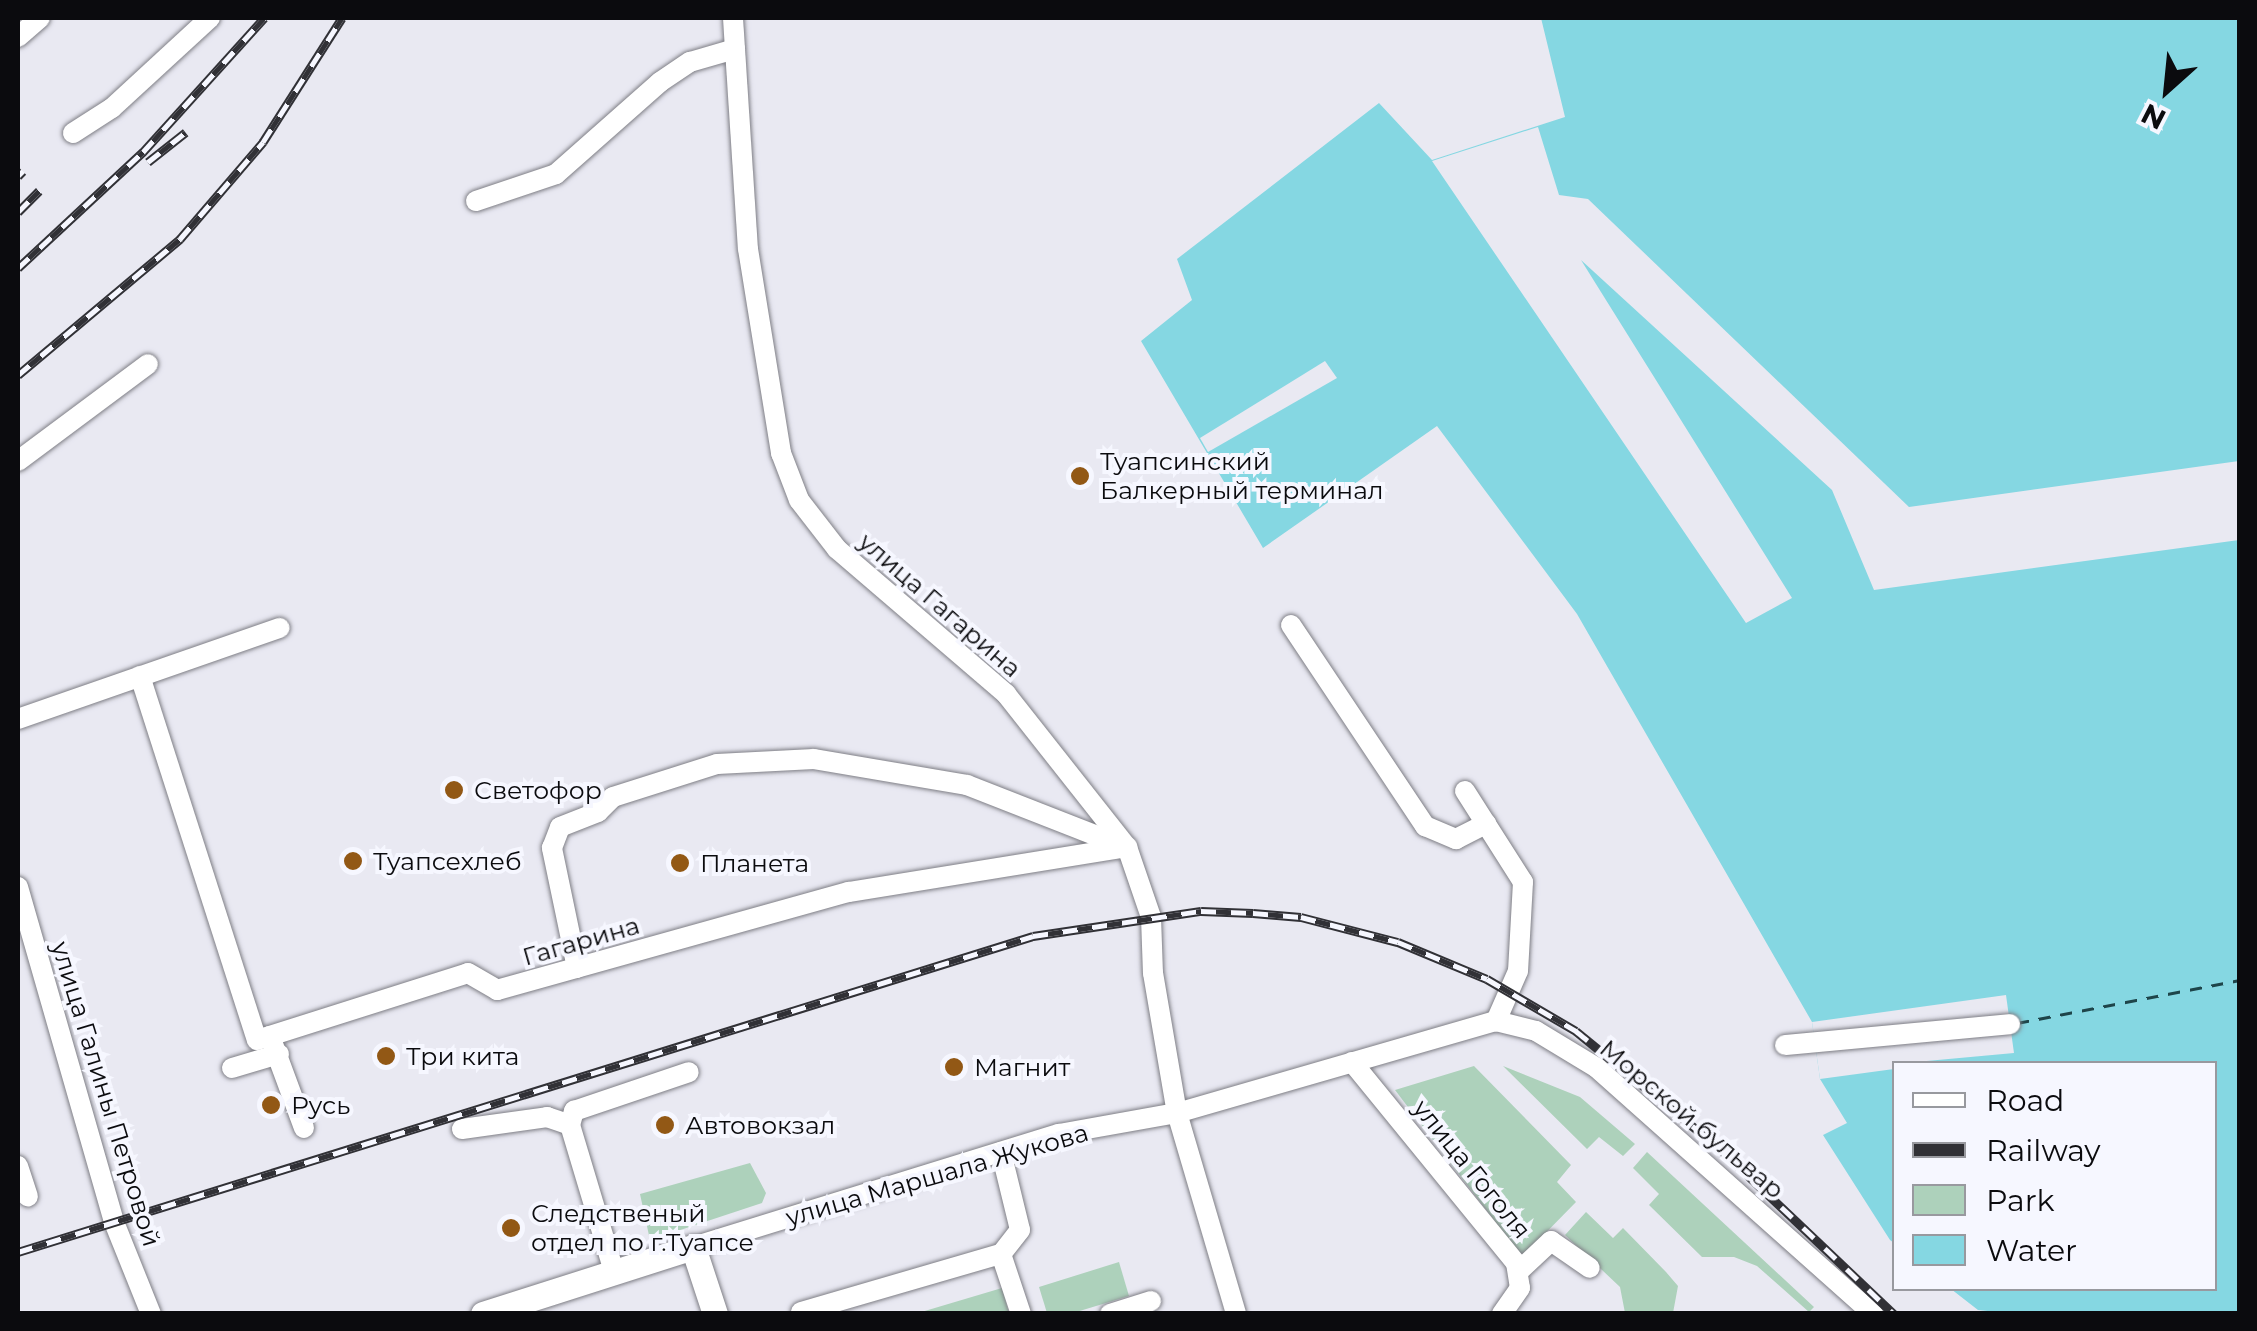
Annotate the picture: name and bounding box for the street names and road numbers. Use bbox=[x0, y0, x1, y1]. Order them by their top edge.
street label: улица Гагарина bbox=[853, 526, 1027, 684]
street label: Гагарина bbox=[519, 910, 643, 972]
street label: улица Галины Петровой bbox=[45, 938, 167, 1250]
street label: Морской бульвар bbox=[1594, 1033, 1790, 1205]
street label: улица Гоголя bbox=[1407, 1094, 1537, 1244]
street label: улица Маршала Жукова bbox=[782, 1117, 1092, 1233]

